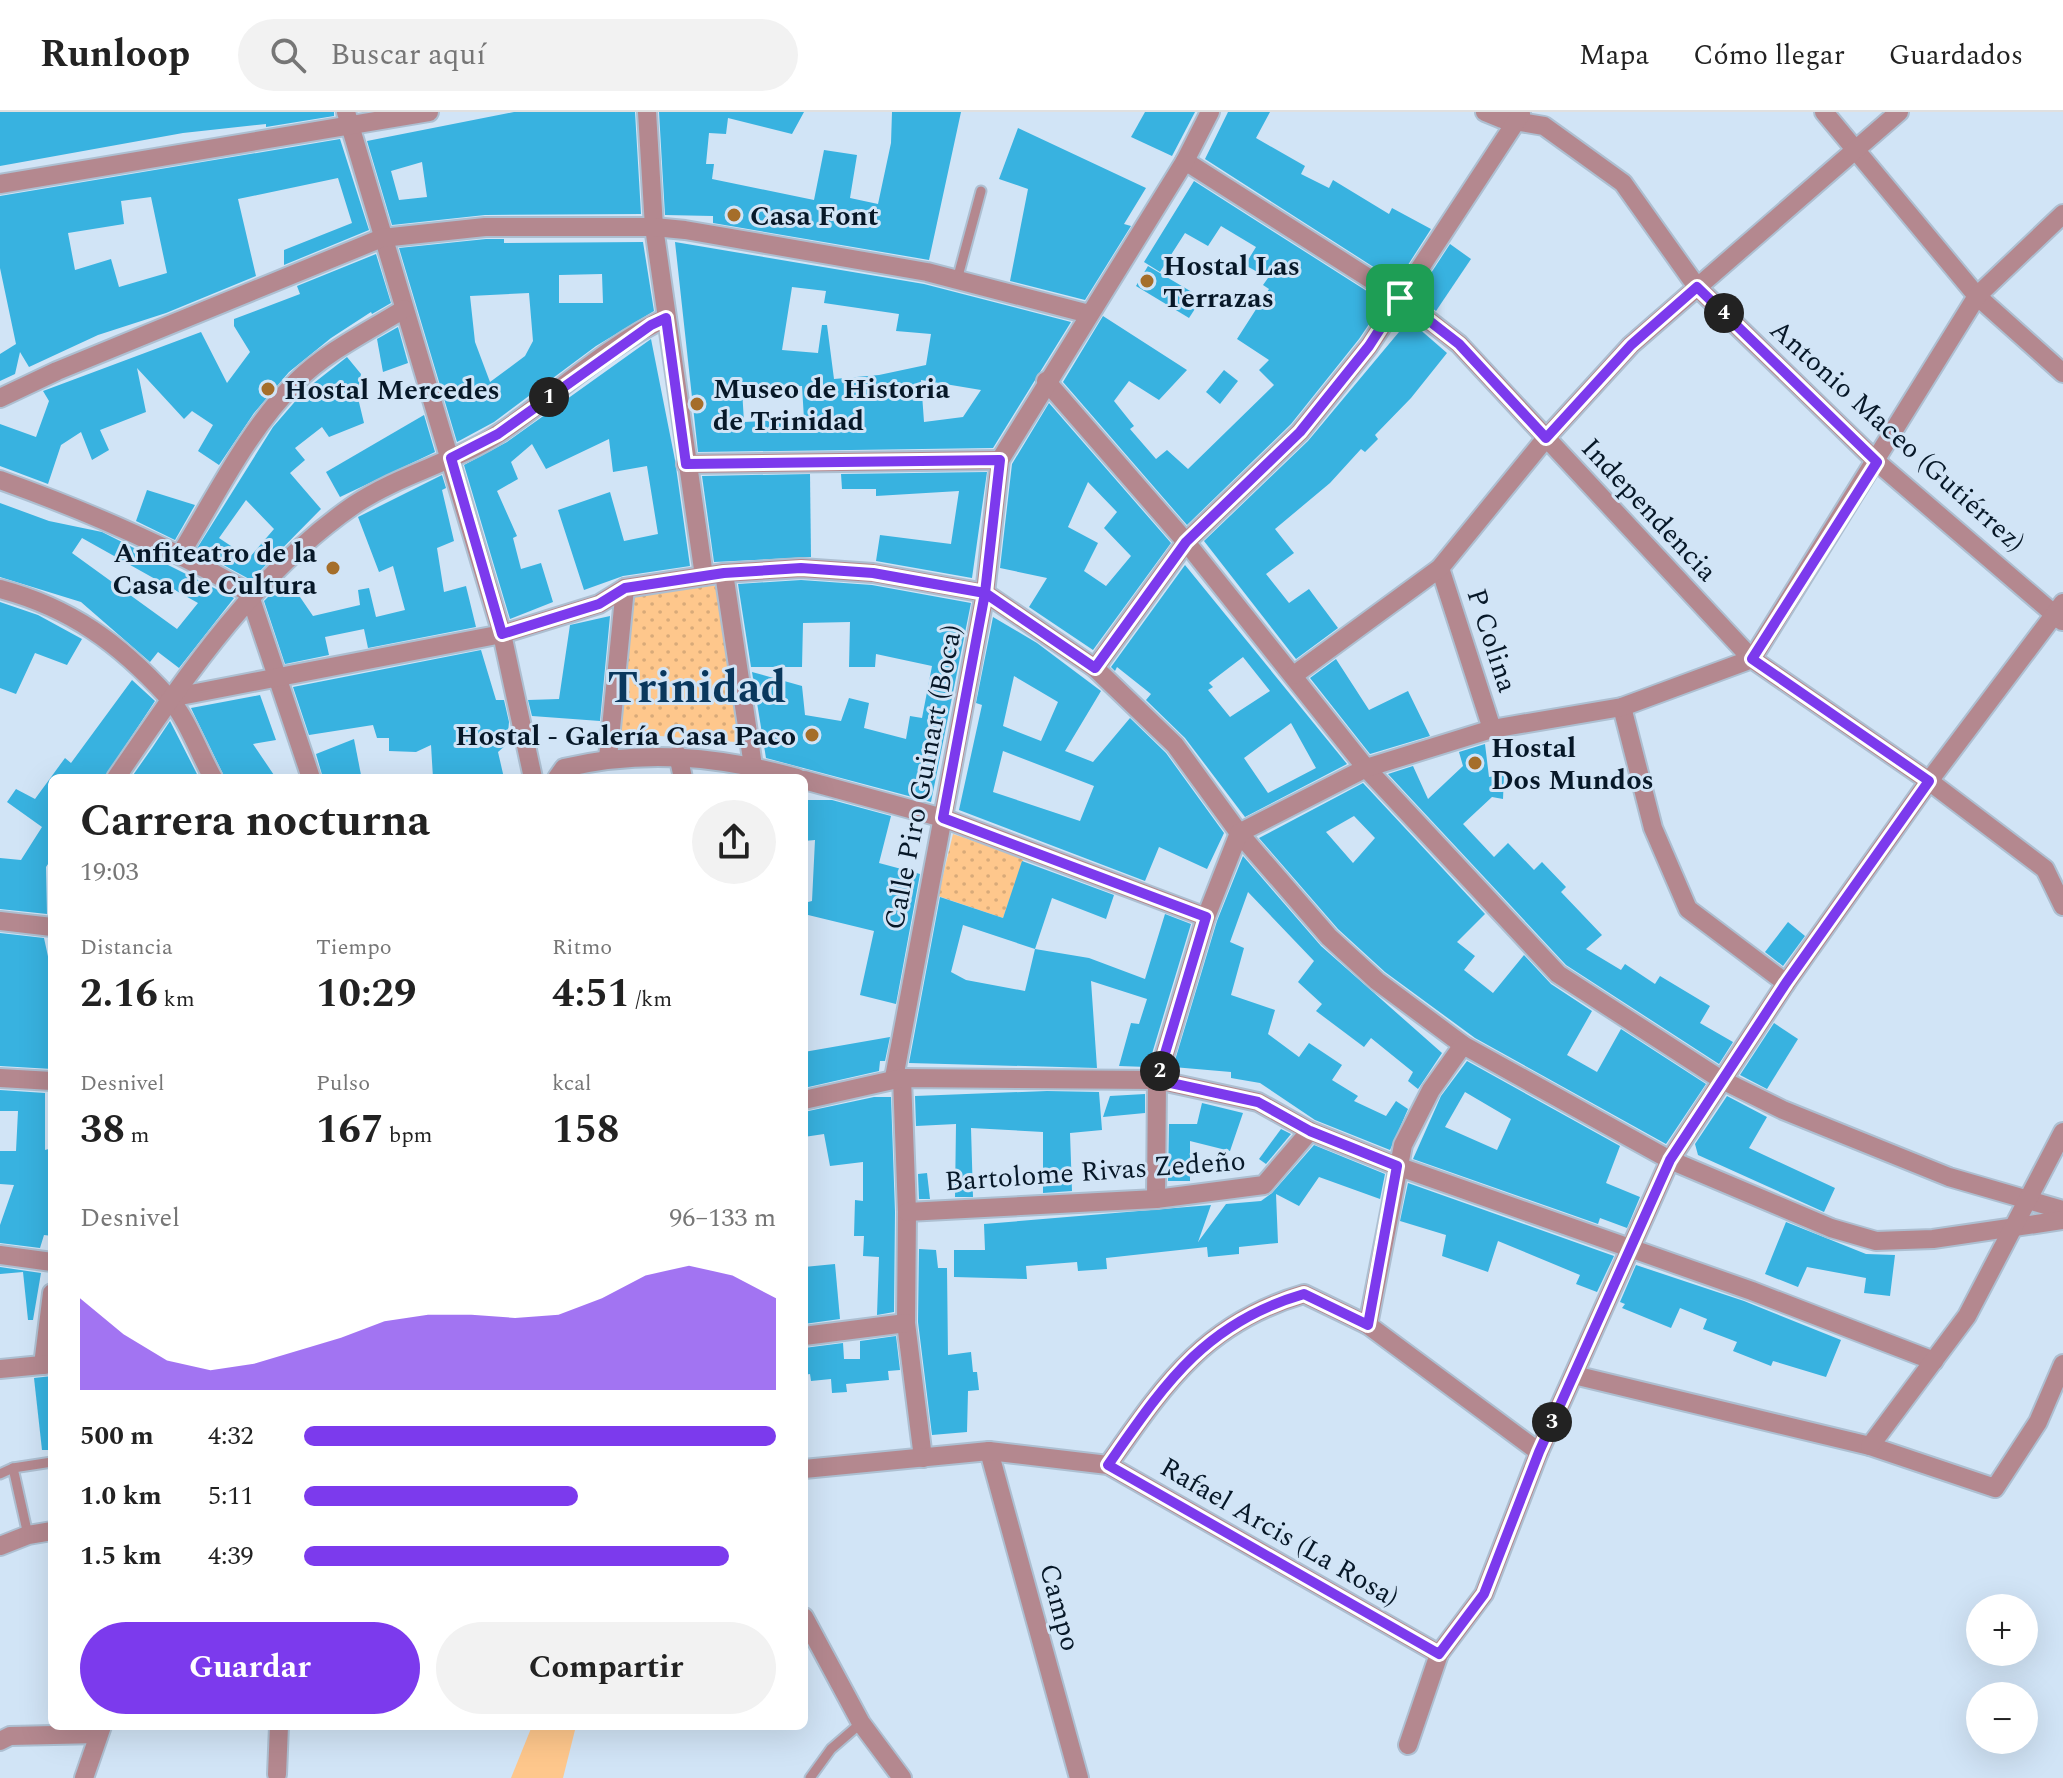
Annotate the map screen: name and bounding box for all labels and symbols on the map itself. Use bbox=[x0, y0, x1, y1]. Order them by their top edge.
place label: Casa Font bbox=[750, 195, 879, 238]
marker: Casa Font bbox=[725, 206, 743, 224]
place label: Hostal Las Terrazas bbox=[1163, 245, 1300, 320]
pin bbox=[1366, 264, 1434, 332]
marker: Hostal Las Terrazas bbox=[1138, 272, 1156, 290]
pin: 4 bbox=[1704, 293, 1744, 333]
street label: Antonio Maceo (Gutiérrez) bbox=[1760, 309, 2034, 563]
place label: Museo de Historia de Trinidad bbox=[713, 368, 950, 443]
place label: Hostal Mercedes bbox=[284, 369, 500, 412]
pin: 1 bbox=[529, 377, 569, 417]
marker: Hostal Mercedes bbox=[259, 380, 277, 398]
marker: Museo de Historia de Trinidad bbox=[688, 395, 706, 413]
street label: Independencia bbox=[1571, 428, 1727, 592]
place label: Anfiteatro de la Casa de Cultura bbox=[112, 532, 318, 607]
marker: Anfiteatro de la Casa de Cultura bbox=[324, 559, 342, 577]
street label: P Colina bbox=[1455, 583, 1529, 698]
street label: Calle Piro Guinart (Boca) bbox=[873, 621, 974, 933]
district label: Trinidad bbox=[608, 655, 786, 722]
place label: Hostal - Galería Casa Paco bbox=[455, 715, 796, 758]
marker: Hostal - Galería Casa Paco bbox=[803, 726, 821, 744]
place label: Hostal Dos Mundos bbox=[1491, 727, 1654, 802]
marker: Hostal Dos Mundos bbox=[1466, 754, 1484, 772]
pin: 2 bbox=[1140, 1051, 1180, 1091]
street label: Bartolome Rivas Zedeño bbox=[943, 1140, 1247, 1203]
pin: 3 bbox=[1532, 1402, 1572, 1442]
street label: Rafael Arcis (La Rosa) bbox=[1152, 1446, 1407, 1618]
street label: Campo bbox=[1027, 1559, 1092, 1656]

